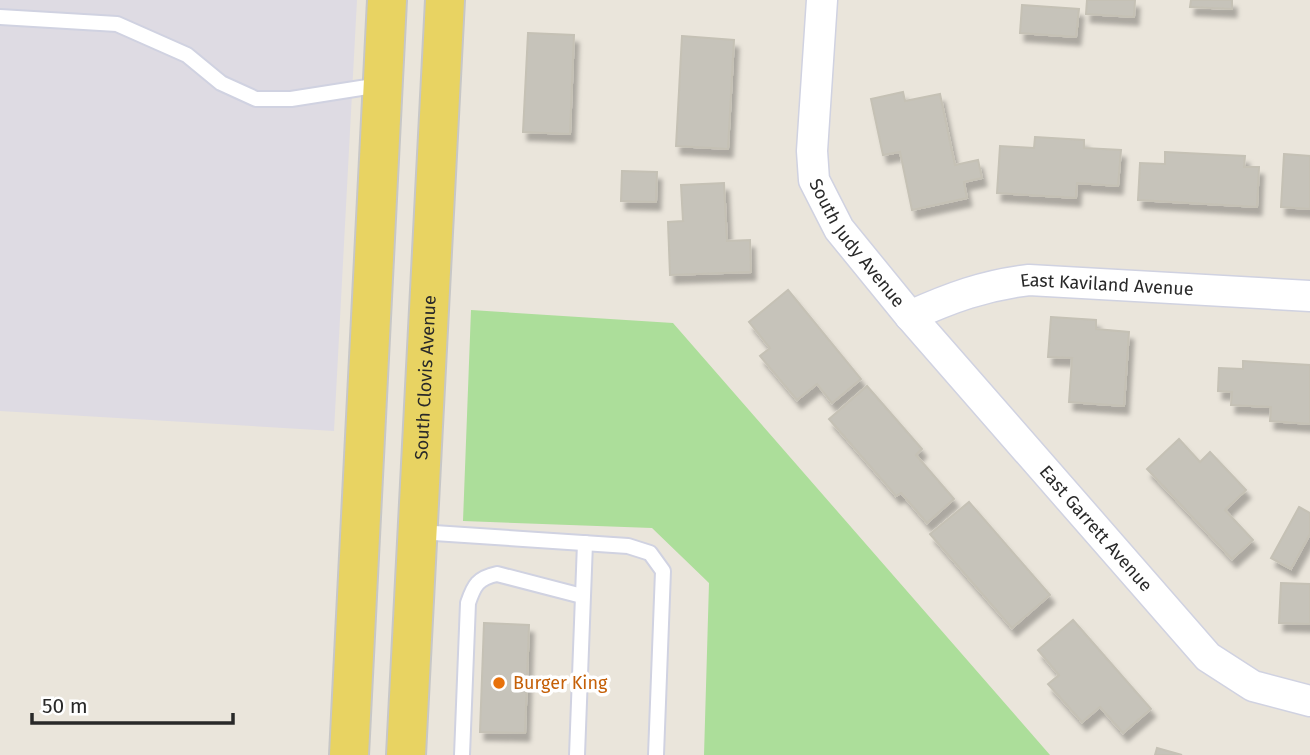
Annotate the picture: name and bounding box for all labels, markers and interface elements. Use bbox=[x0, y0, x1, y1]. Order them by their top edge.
street label: South Judy Avenue bbox=[804, 175, 909, 312]
street label: East Kaviland Avenue bbox=[1019, 269, 1194, 300]
street label: South Clovis Avenue bbox=[410, 294, 441, 461]
street label: East Garrett Avenue bbox=[1035, 461, 1157, 596]
place label: Burger King bbox=[513, 672, 608, 694]
marker: Burger King bbox=[491, 675, 507, 691]
scale bar bbox=[32, 682, 233, 726]
text: 50 m bbox=[42, 693, 88, 719]

